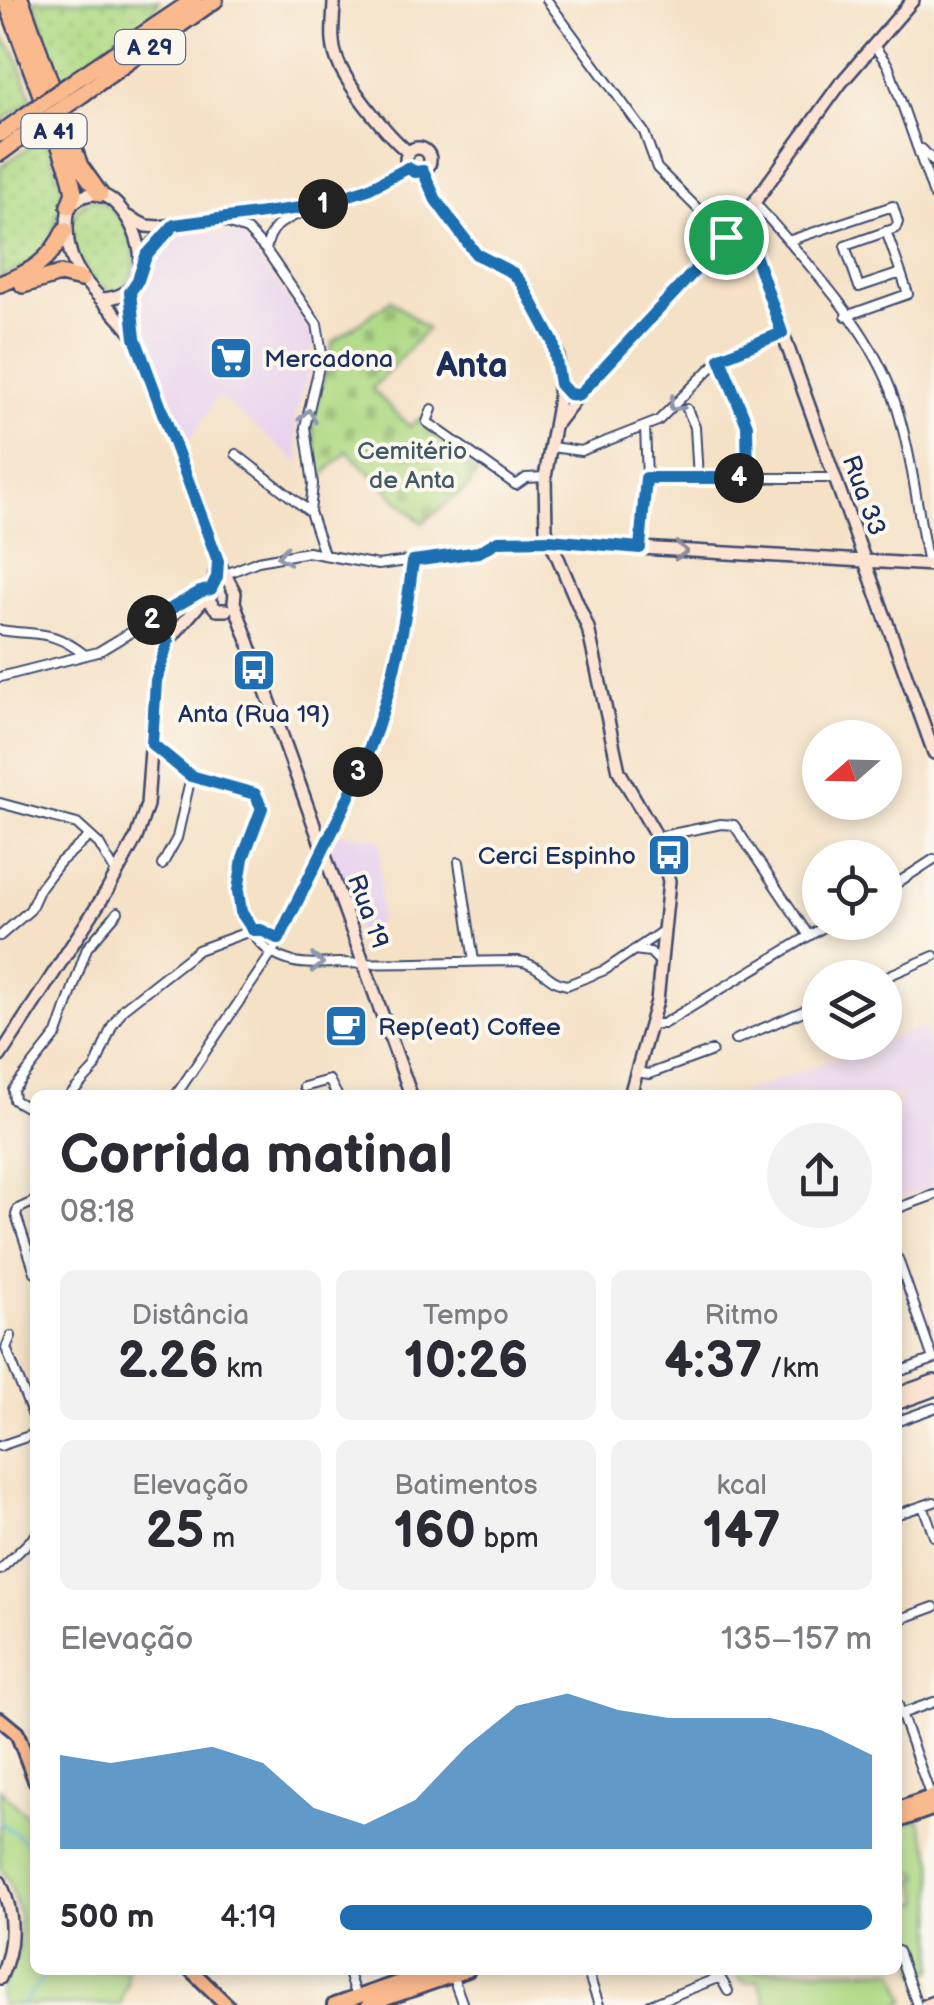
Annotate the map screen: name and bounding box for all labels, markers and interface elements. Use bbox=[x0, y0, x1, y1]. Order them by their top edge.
road number: A 29 bbox=[115, 30, 185, 64]
road number: A 41 bbox=[22, 114, 86, 148]
pin: 1 bbox=[298, 179, 348, 229]
text: 1 bbox=[317, 187, 329, 220]
pin bbox=[684, 195, 769, 280]
icon: arrive bbox=[699, 210, 754, 265]
supermarket icon: Mercadona bbox=[208, 335, 254, 381]
place label: Mercadona bbox=[264, 344, 393, 375]
district label: Anta bbox=[435, 345, 508, 388]
one-way arrow bbox=[668, 393, 686, 411]
one-way arrow bbox=[297, 408, 318, 424]
park label: Cemitério de Anta bbox=[357, 436, 467, 496]
street label: Rua 33 bbox=[835, 451, 892, 540]
pin: 4 bbox=[714, 453, 764, 503]
text: 4 bbox=[731, 461, 747, 494]
one-way arrow bbox=[674, 540, 690, 561]
one-way arrow bbox=[276, 545, 292, 566]
pin: 2 bbox=[127, 595, 177, 645]
text: 2 bbox=[144, 603, 160, 636]
bus stop icon: Anta (Rua 19) bbox=[231, 647, 277, 693]
place label: Anta (Rua 19) bbox=[178, 699, 330, 730]
north arrow bbox=[802, 720, 902, 820]
map controls bbox=[802, 720, 902, 1060]
pin: 3 bbox=[333, 747, 383, 797]
text: 3 bbox=[350, 755, 366, 788]
bus stop icon: Cerci Espinho bbox=[646, 832, 692, 878]
button: locate bbox=[802, 840, 902, 940]
place label: Cerci Espinho bbox=[478, 841, 636, 872]
street label: Rua 19 bbox=[340, 870, 395, 953]
one-way arrow bbox=[310, 952, 325, 974]
button: layers bbox=[802, 960, 902, 1060]
cafe icon: Rep(eat) Coffee bbox=[323, 1003, 369, 1049]
place label: Rep(eat) Coffee bbox=[378, 1012, 561, 1043]
text: Corrida matinal bbox=[60, 1122, 453, 1189]
button: share bbox=[767, 1123, 872, 1228]
text: 08:18 bbox=[60, 1193, 135, 1232]
text: Distância bbox=[132, 1299, 249, 1332]
text: Tempo bbox=[423, 1299, 509, 1332]
text: Ritmo bbox=[705, 1299, 779, 1332]
text: 2.26 bbox=[118, 1332, 219, 1392]
text: 10:26 bbox=[404, 1332, 528, 1392]
text: 4:37 bbox=[664, 1332, 762, 1392]
text: km bbox=[219, 1352, 263, 1385]
text: /km bbox=[762, 1352, 819, 1385]
text: Elevação bbox=[132, 1469, 249, 1502]
text: Batimentos bbox=[394, 1469, 538, 1502]
text: kcal bbox=[717, 1469, 767, 1502]
text: 25 bbox=[146, 1502, 204, 1562]
text: 160 bbox=[393, 1502, 476, 1562]
text: 147 bbox=[703, 1502, 781, 1562]
text: m bbox=[204, 1522, 235, 1555]
text: bpm bbox=[476, 1522, 539, 1555]
text: Elevação bbox=[60, 1620, 193, 1659]
text: 135–157 m bbox=[721, 1620, 872, 1659]
text: 500 m bbox=[60, 1898, 154, 1937]
text: 4:19 bbox=[220, 1898, 277, 1937]

